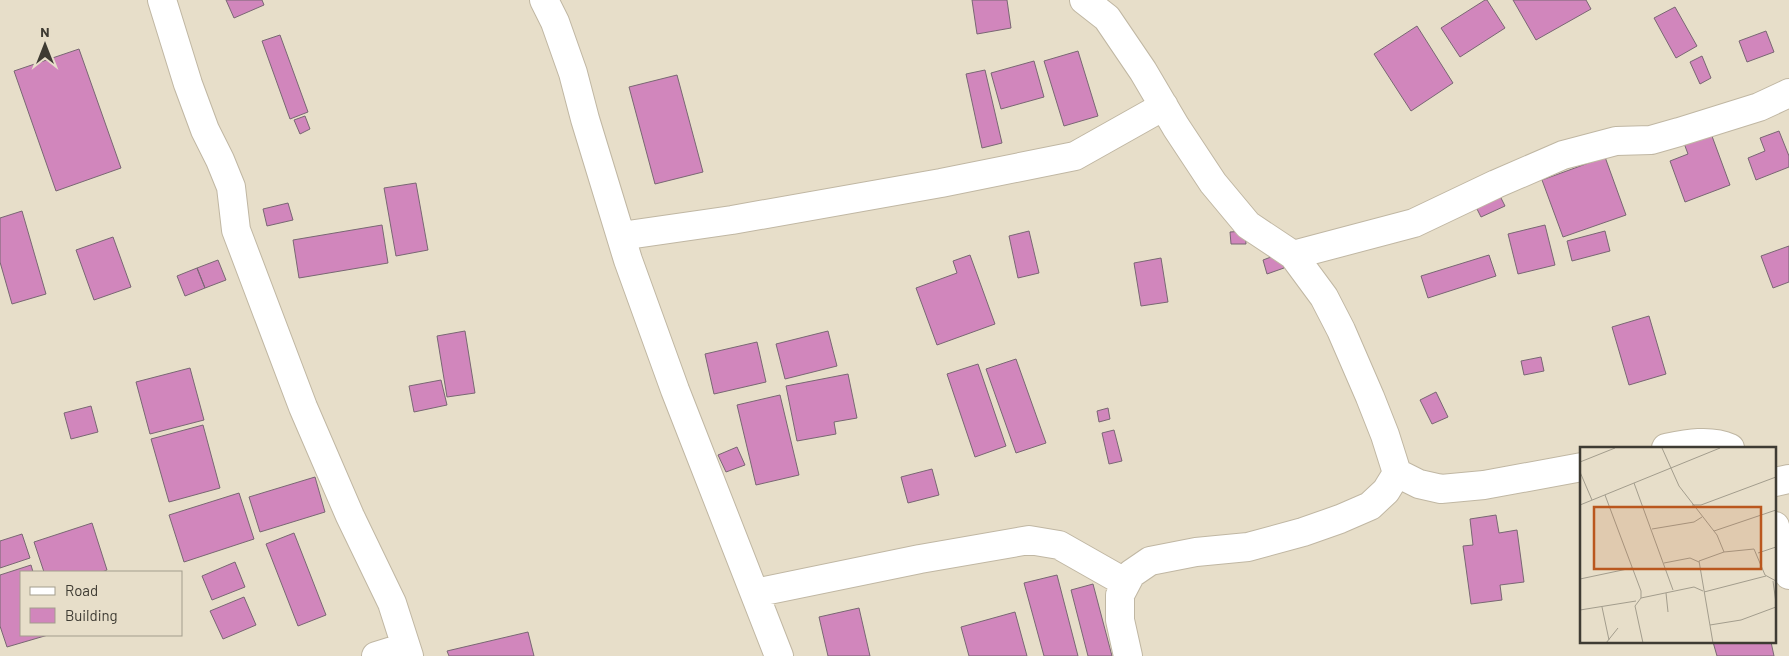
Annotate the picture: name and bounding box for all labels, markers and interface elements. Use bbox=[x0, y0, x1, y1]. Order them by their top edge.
north arrow bbox=[20, 20, 70, 70]
text: N bbox=[40, 23, 50, 40]
inset map bbox=[1580, 447, 1776, 644]
legend bbox=[20, 571, 182, 636]
text: Road bbox=[65, 581, 98, 599]
text: Building bbox=[65, 606, 118, 624]

